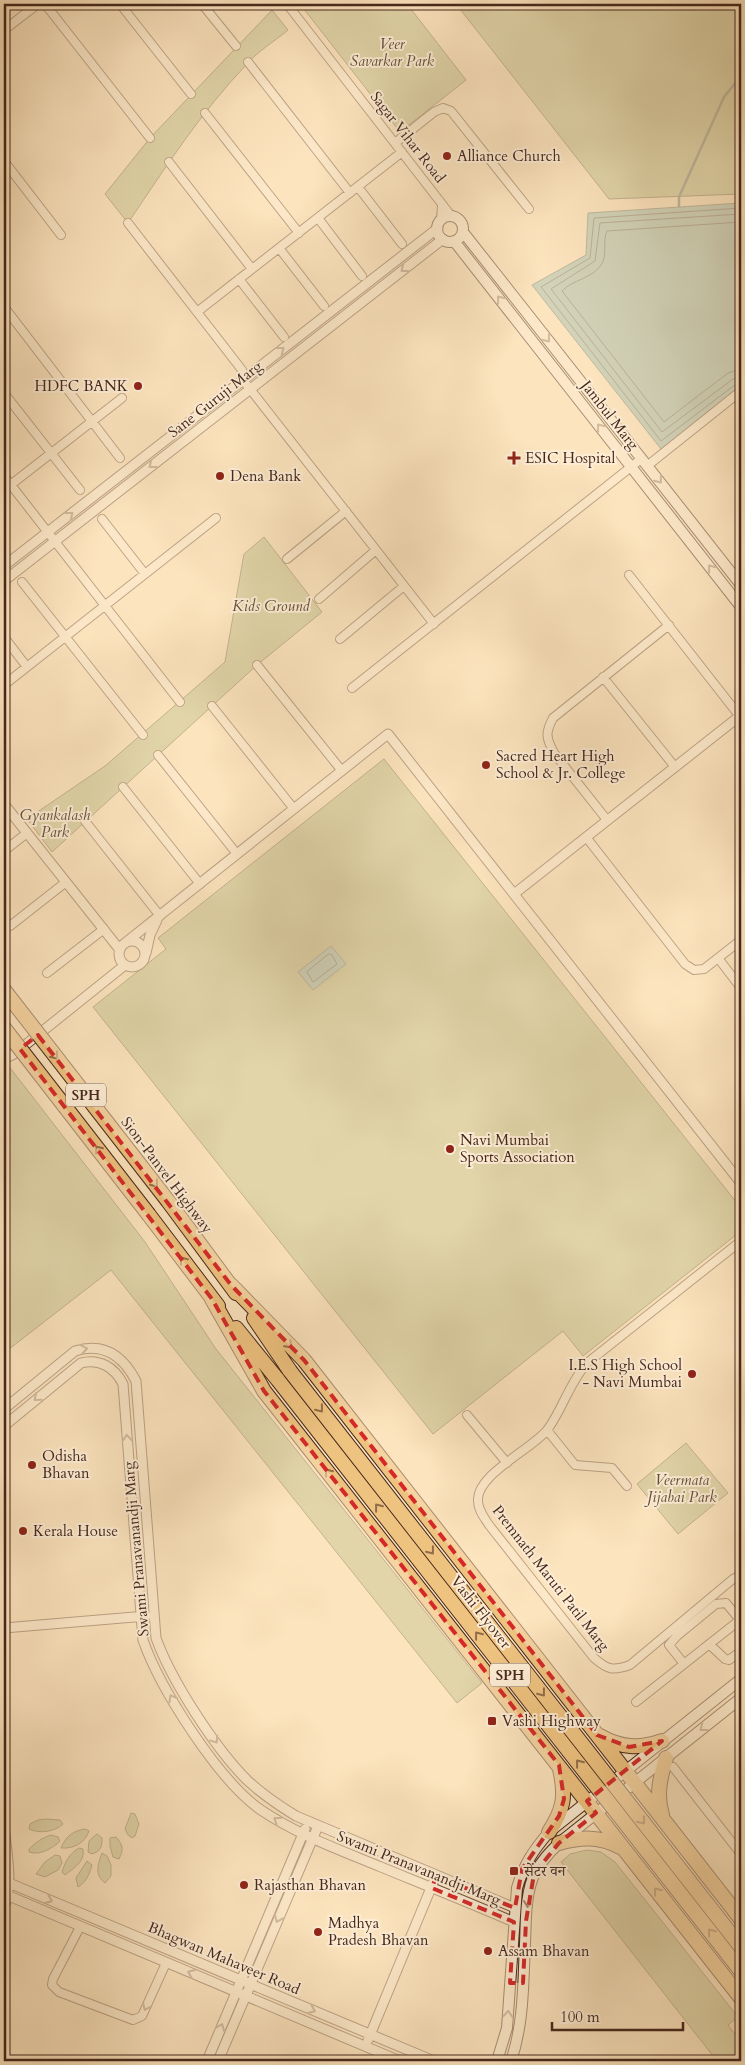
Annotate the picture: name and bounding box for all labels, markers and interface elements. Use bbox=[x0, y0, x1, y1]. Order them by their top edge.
park label: Veer Savarkar Park bbox=[350, 34, 435, 71]
street label: Sagar Vihar Road bbox=[366, 87, 450, 187]
place label: Alliance Church bbox=[457, 146, 561, 166]
marker: Alliance Church bbox=[441, 150, 453, 162]
one-way arrow bbox=[400, 263, 410, 272]
one-way arrow bbox=[497, 296, 505, 305]
one-way arrow bbox=[542, 333, 550, 342]
one-way arrow bbox=[275, 348, 284, 356]
street label: Sane Guruji Marg bbox=[164, 356, 267, 442]
street label: Jambul Marg bbox=[575, 375, 644, 454]
place label: HDFC BANK bbox=[34, 376, 129, 396]
marker: HDFC BANK bbox=[132, 380, 144, 392]
one-way arrow bbox=[597, 423, 606, 433]
place label: ESIC Hospital bbox=[525, 448, 615, 468]
marker: ESIC Hospital bbox=[507, 451, 521, 465]
one-way arrow bbox=[149, 460, 158, 468]
place label: Dena Bank bbox=[230, 466, 301, 486]
marker: Dena Bank bbox=[214, 470, 226, 482]
one-way arrow bbox=[653, 474, 661, 483]
one-way arrow bbox=[64, 512, 73, 520]
one-way arrow bbox=[708, 565, 717, 574]
park label: Kids Ground bbox=[232, 596, 310, 616]
place label: Sacred Heart High School & Jr. College bbox=[496, 746, 626, 783]
marker: Sacred Heart High School & Jr. College bbox=[480, 759, 492, 771]
park label: Gyankalash Park bbox=[20, 805, 91, 842]
one-way arrow bbox=[50, 1050, 58, 1059]
road number: SPH bbox=[66, 1084, 106, 1106]
street label: Sion-Panvel Highway bbox=[117, 1113, 217, 1237]
place label: Navi Mumbai Sports Association bbox=[460, 1130, 575, 1167]
marker: Navi Mumbai Sports Association bbox=[444, 1143, 456, 1155]
one-way arrow bbox=[95, 1146, 103, 1155]
one-way arrow bbox=[149, 1178, 158, 1188]
one-way arrow bbox=[180, 1256, 189, 1266]
one-way arrow bbox=[283, 1339, 292, 1348]
one-way arrow bbox=[80, 1345, 89, 1355]
place label: I.E.S High School - Navi Mumbai bbox=[568, 1355, 682, 1392]
marker: I.E.S High School - Navi Mumbai bbox=[686, 1368, 698, 1380]
one-way arrow bbox=[34, 1393, 43, 1401]
one-way arrow bbox=[314, 1403, 323, 1413]
one-way arrow bbox=[122, 1434, 133, 1442]
place label: Odisha Bhavan bbox=[42, 1446, 90, 1483]
marker: Odisha Bhavan bbox=[26, 1459, 38, 1471]
street label: Swami Pranavanandji Marg bbox=[118, 1460, 154, 1637]
one-way arrow bbox=[326, 1469, 334, 1478]
park label: Veermata Jijabai Park bbox=[643, 1470, 717, 1507]
street label: Premnath Maruti Patil Marg bbox=[488, 1501, 615, 1655]
one-way arrow bbox=[376, 1504, 384, 1513]
place label: Kerala House bbox=[33, 1521, 118, 1541]
marker: Kerala House bbox=[17, 1525, 29, 1537]
one-way arrow bbox=[425, 1545, 434, 1555]
street label: Vashi Flyover bbox=[446, 1571, 516, 1653]
one-way arrow bbox=[476, 1632, 484, 1641]
road number: SPH bbox=[490, 1664, 530, 1686]
one-way arrow bbox=[536, 1687, 545, 1697]
one-way arrow bbox=[168, 1694, 178, 1703]
place label: Vashi Highway bbox=[502, 1711, 601, 1731]
marker: Vashi Highway bbox=[486, 1715, 498, 1727]
one-way arrow bbox=[700, 1723, 709, 1731]
one-way arrow bbox=[209, 1734, 218, 1744]
one-way arrow bbox=[576, 1760, 584, 1769]
one-way arrow bbox=[636, 1815, 645, 1825]
one-way arrow bbox=[273, 1816, 282, 1826]
street label: Swami Pranavanandji Marg bbox=[334, 1826, 505, 1910]
place label: सेंटर वन bbox=[523, 1861, 567, 1881]
marker: सेंटर वन bbox=[508, 1865, 520, 1877]
place label: Rajasthan Bhavan bbox=[254, 1875, 367, 1895]
marker: Rajasthan Bhavan bbox=[238, 1879, 250, 1891]
one-way arrow bbox=[655, 1888, 663, 1897]
one-way arrow bbox=[44, 1893, 53, 1904]
one-way arrow bbox=[523, 1901, 534, 1909]
place label: Madhya Pradesh Bhavan bbox=[328, 1913, 429, 1950]
one-way arrow bbox=[274, 1914, 285, 1923]
street label: Bhagwan Mahaveer Road bbox=[145, 1917, 303, 1999]
marker: Madhya Pradesh Bhavan bbox=[312, 1926, 324, 1938]
one-way arrow bbox=[709, 1929, 717, 1938]
place label: Assam Bhavan bbox=[498, 1941, 590, 1961]
marker: Assam Bhavan bbox=[482, 1945, 494, 1957]
one-way arrow bbox=[187, 1969, 196, 1980]
scale bar bbox=[552, 2000, 684, 2032]
one-way arrow bbox=[142, 2002, 152, 2011]
one-way arrow bbox=[307, 2004, 316, 2014]
text: 100 m bbox=[560, 2007, 600, 2027]
one-way arrow bbox=[503, 2010, 514, 2018]
one-way arrow bbox=[215, 2023, 226, 2032]

